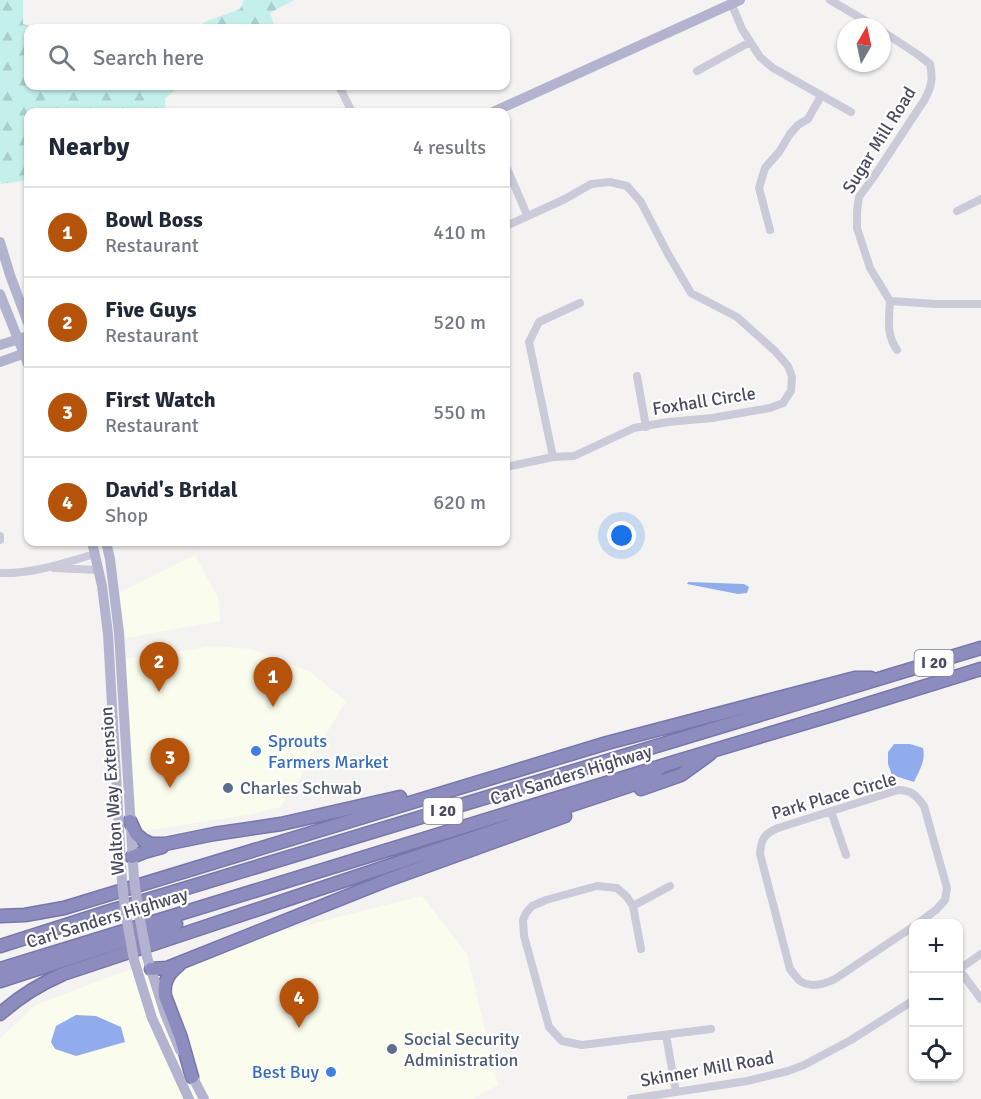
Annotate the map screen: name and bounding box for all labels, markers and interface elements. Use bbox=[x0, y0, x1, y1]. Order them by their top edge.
north arrow bbox=[837, 18, 891, 72]
search box bbox=[24, 24, 510, 90]
icon: search bbox=[45, 41, 78, 74]
text: Search here bbox=[93, 44, 204, 71]
street label: Sugar Mill Road bbox=[838, 83, 920, 197]
text: Nearby bbox=[48, 131, 129, 163]
text: 4 results bbox=[413, 135, 486, 160]
text: Bowl Boss bbox=[105, 206, 203, 233]
text: 1 bbox=[62, 220, 73, 245]
text: 410 m bbox=[433, 220, 486, 245]
text: Restaurant bbox=[105, 233, 199, 258]
text: Five Guys bbox=[105, 296, 196, 323]
text: 2 bbox=[62, 310, 73, 335]
text: 520 m bbox=[433, 310, 486, 335]
text: Restaurant bbox=[105, 323, 199, 348]
street label: Foxhall Circle bbox=[651, 382, 757, 420]
text: First Watch bbox=[105, 386, 216, 413]
text: 3 bbox=[62, 400, 73, 425]
text: 550 m bbox=[433, 400, 486, 425]
text: Restaurant bbox=[105, 413, 199, 438]
text: David's Bridal bbox=[105, 476, 238, 503]
text: 4 bbox=[62, 490, 73, 515]
text: 620 m bbox=[433, 490, 486, 515]
text: Shop bbox=[105, 503, 148, 528]
your location bbox=[607, 521, 636, 550]
pin: 2 bbox=[140, 642, 178, 692]
road number: I 20 bbox=[914, 650, 954, 676]
pin: 1 bbox=[254, 658, 292, 707]
street label: Walton Way Extension bbox=[95, 706, 129, 876]
place label: Sprouts Farmers Market bbox=[268, 730, 389, 773]
pin: 3 bbox=[150, 738, 190, 788]
street label: Carl Sanders Highway bbox=[488, 740, 655, 810]
marker: Sprouts Farmers Market bbox=[249, 744, 263, 758]
street label: Park Place Circle bbox=[769, 768, 899, 824]
place label: Charles Schwab bbox=[240, 777, 362, 799]
marker: Charles Schwab bbox=[221, 781, 235, 795]
road number: I 20 bbox=[424, 798, 462, 824]
street label: Carl Sanders Highway bbox=[24, 883, 191, 953]
map controls bbox=[909, 919, 963, 1081]
button: + bbox=[909, 919, 963, 973]
button: − bbox=[909, 973, 963, 1027]
pin: 4 bbox=[280, 978, 318, 1028]
button: locate bbox=[909, 1027, 963, 1081]
place label: Social Security Administration bbox=[404, 1028, 520, 1071]
marker: Social Security Administration bbox=[385, 1042, 399, 1056]
street label: Skinner Mill Road bbox=[638, 1046, 776, 1092]
place label: Best Buy bbox=[252, 1061, 320, 1083]
marker: Best Buy bbox=[324, 1065, 338, 1079]

